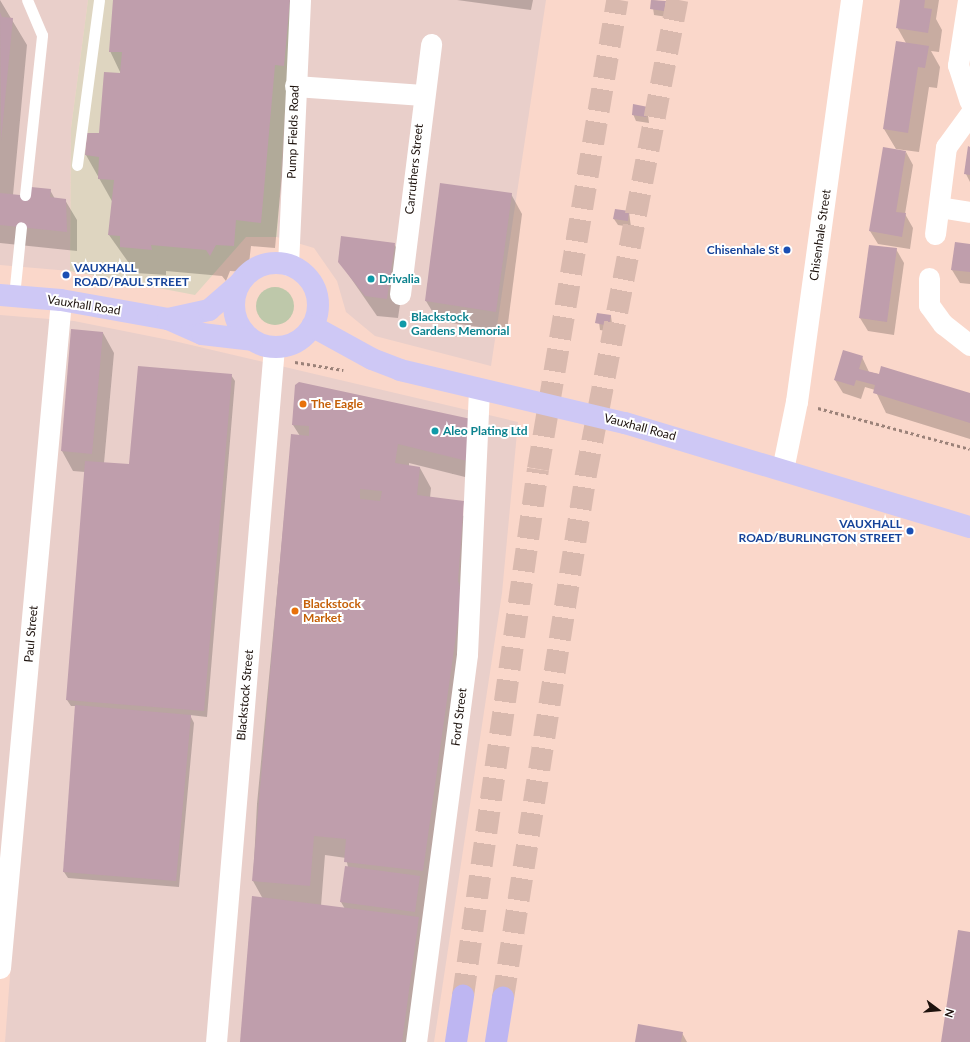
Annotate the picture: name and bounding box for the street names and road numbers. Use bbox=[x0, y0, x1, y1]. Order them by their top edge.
street label: Pump Fields Road bbox=[284, 85, 302, 179]
street label: Carruthers Street bbox=[402, 123, 426, 215]
street label: Chisenhale Street bbox=[806, 188, 834, 282]
street label: Vauxhall Road bbox=[46, 292, 122, 318]
street label: Vauxhall Road bbox=[602, 410, 678, 444]
street label: Paul Street bbox=[21, 605, 41, 663]
street label: Blackstock Street bbox=[234, 649, 256, 741]
street label: Ford Street bbox=[448, 687, 470, 747]

